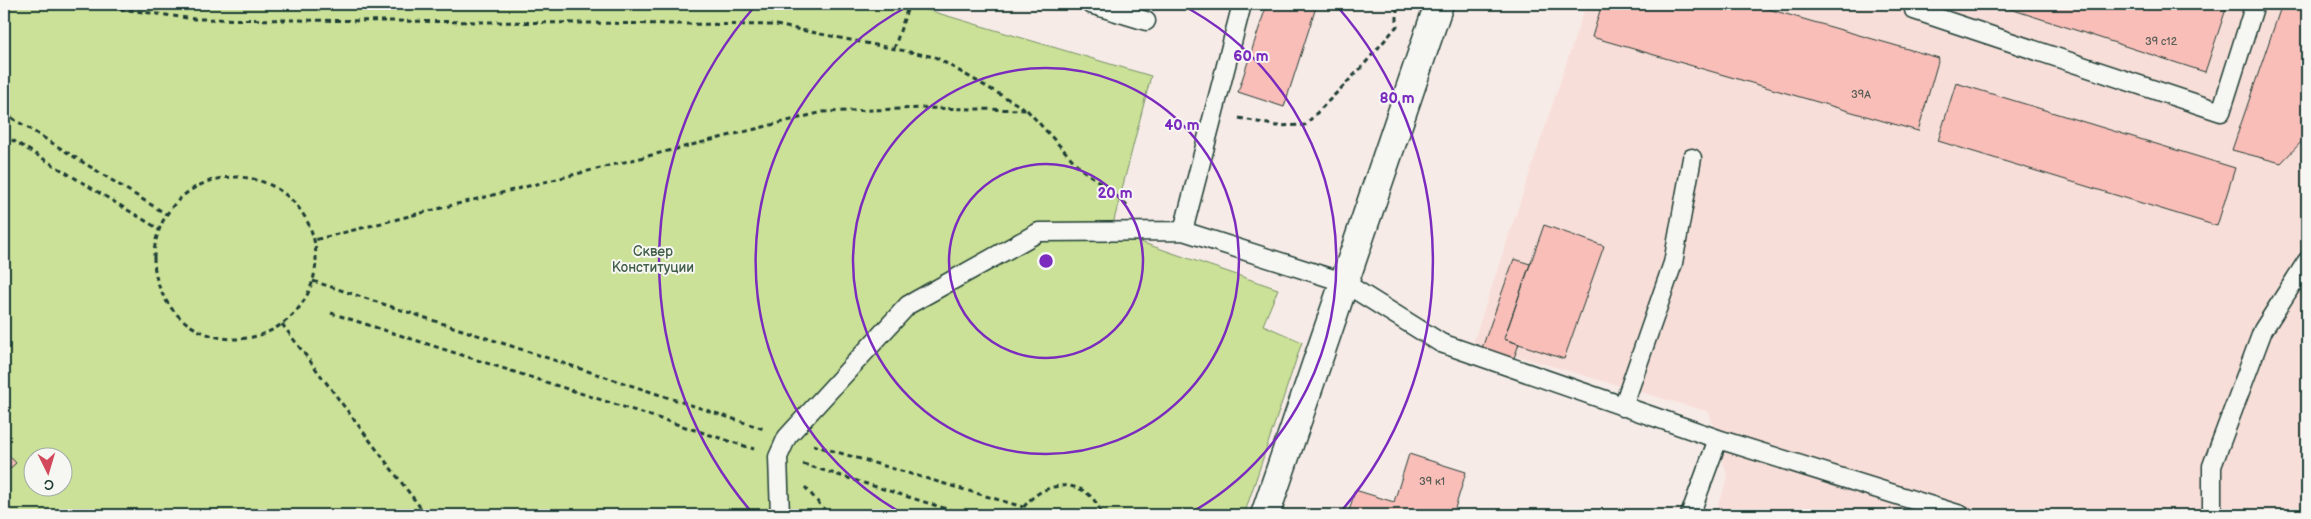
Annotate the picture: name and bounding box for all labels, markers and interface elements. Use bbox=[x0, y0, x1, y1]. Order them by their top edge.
house number: 39 с12 bbox=[2145, 35, 2178, 48]
text: 60 m bbox=[1233, 47, 1269, 66]
house number: 39А bbox=[1851, 88, 1871, 101]
text: 80 m bbox=[1379, 89, 1415, 108]
text: 40 m bbox=[1164, 116, 1200, 135]
text: 20 m bbox=[1098, 184, 1133, 203]
park label: Сквер Конституции bbox=[612, 243, 694, 276]
centre of rings bbox=[1037, 252, 1055, 270]
north arrow bbox=[22, 446, 72, 496]
house number: 39 к1 bbox=[1419, 475, 1445, 488]
text: С bbox=[43, 476, 55, 493]

